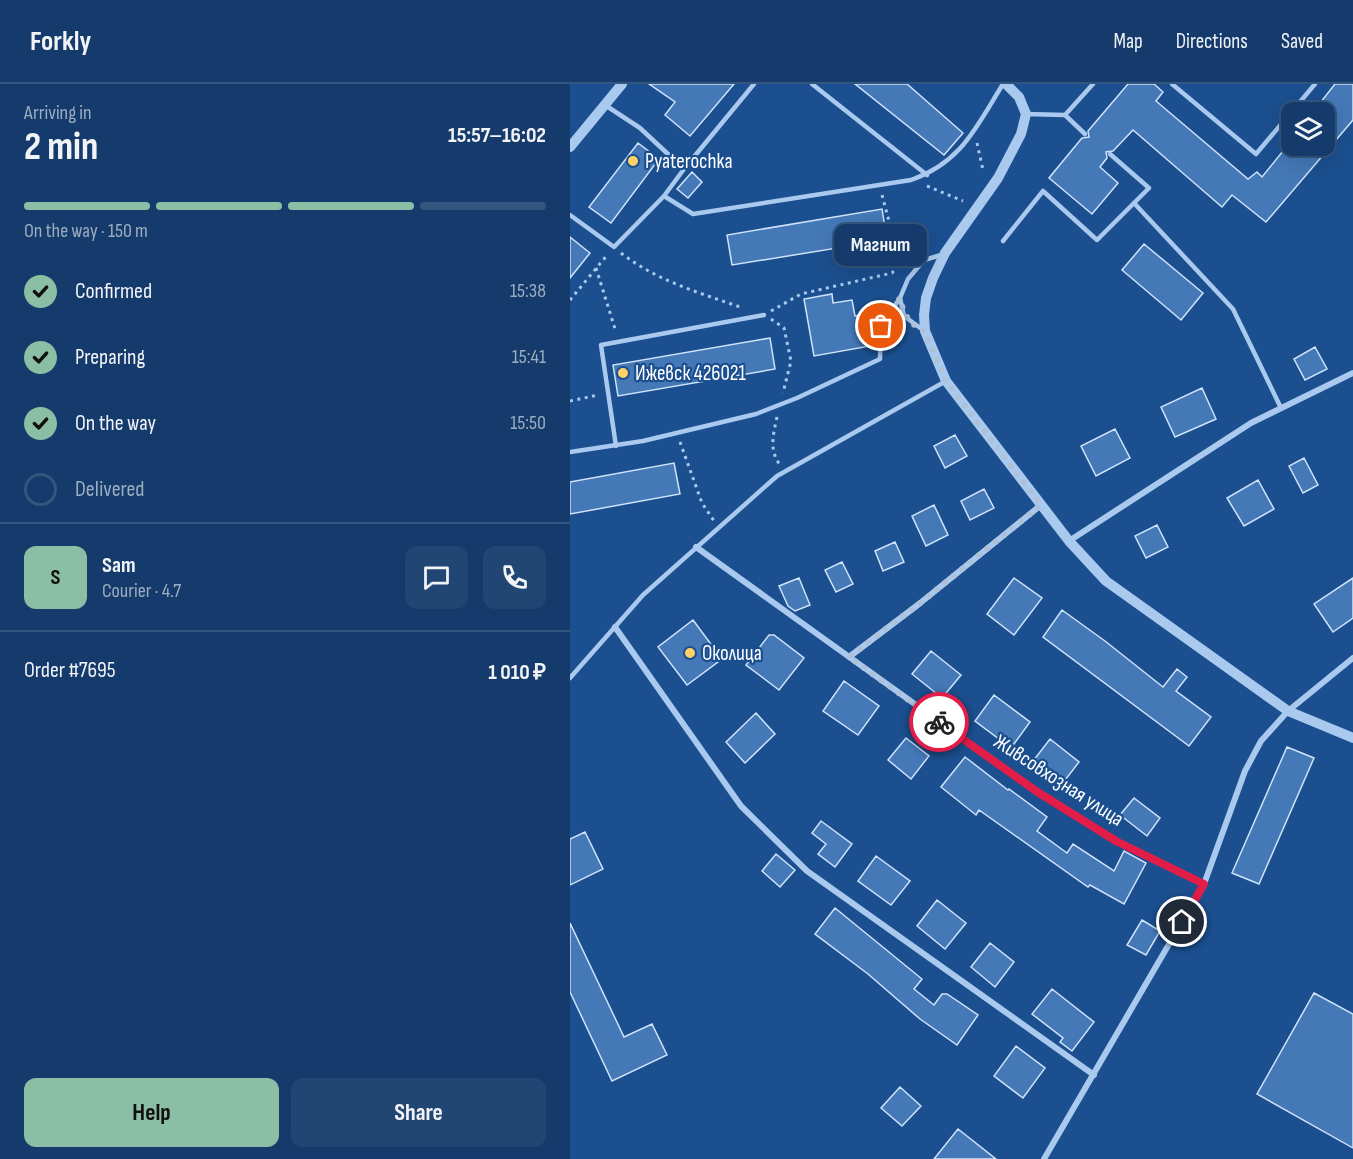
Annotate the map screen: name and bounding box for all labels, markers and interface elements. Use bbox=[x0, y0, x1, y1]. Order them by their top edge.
text: Forkly bbox=[30, 25, 91, 58]
text: Map bbox=[1113, 29, 1143, 54]
text: Directions bbox=[1176, 29, 1248, 54]
text: Saved bbox=[1281, 29, 1323, 54]
text: Arriving in bbox=[24, 101, 92, 125]
map controls bbox=[1281, 102, 1335, 156]
button: layers bbox=[1281, 102, 1335, 156]
text: 15:57–16:02 bbox=[448, 122, 546, 149]
text: 2 min bbox=[24, 124, 98, 171]
place label: Pyaterochka bbox=[645, 149, 733, 174]
marker: Pyaterochka bbox=[626, 154, 640, 168]
text: On the way · 150 m bbox=[24, 219, 148, 243]
callout: Магнит bbox=[834, 224, 928, 266]
text: Магнит bbox=[851, 233, 910, 257]
icon: check bbox=[24, 275, 57, 308]
text: Confirmed bbox=[75, 278, 152, 305]
text: 15:38 bbox=[510, 279, 546, 303]
pin bbox=[855, 300, 906, 351]
icon: bag bbox=[864, 309, 897, 342]
icon: check bbox=[24, 341, 57, 374]
text: Preparing bbox=[75, 344, 145, 371]
text: 15:41 bbox=[512, 345, 546, 369]
place label: Ижевск 426021 bbox=[635, 361, 747, 386]
marker: Ижевск 426021 bbox=[616, 366, 630, 380]
icon: check bbox=[24, 407, 57, 440]
text: On the way bbox=[75, 410, 156, 437]
text: 15:50 bbox=[510, 411, 546, 435]
text: Delivered bbox=[75, 476, 144, 503]
button: chat bbox=[405, 546, 468, 609]
button: phone bbox=[483, 546, 546, 609]
text: Sam bbox=[102, 552, 136, 579]
text: S bbox=[51, 564, 60, 591]
text: Courier · 4.7 bbox=[102, 579, 181, 603]
place label: Околица bbox=[702, 641, 762, 666]
marker: Околица bbox=[683, 646, 697, 660]
text: Order #7695 bbox=[24, 657, 116, 684]
text: 1 010 ₽ bbox=[488, 659, 546, 686]
courier bbox=[909, 692, 969, 752]
icon: bike bbox=[923, 706, 956, 739]
street label: Живсовхозная улица bbox=[989, 729, 1128, 832]
pin bbox=[1156, 896, 1207, 947]
icon: home bbox=[1165, 905, 1198, 938]
button: Help bbox=[24, 1078, 279, 1147]
button: Share bbox=[291, 1078, 546, 1147]

